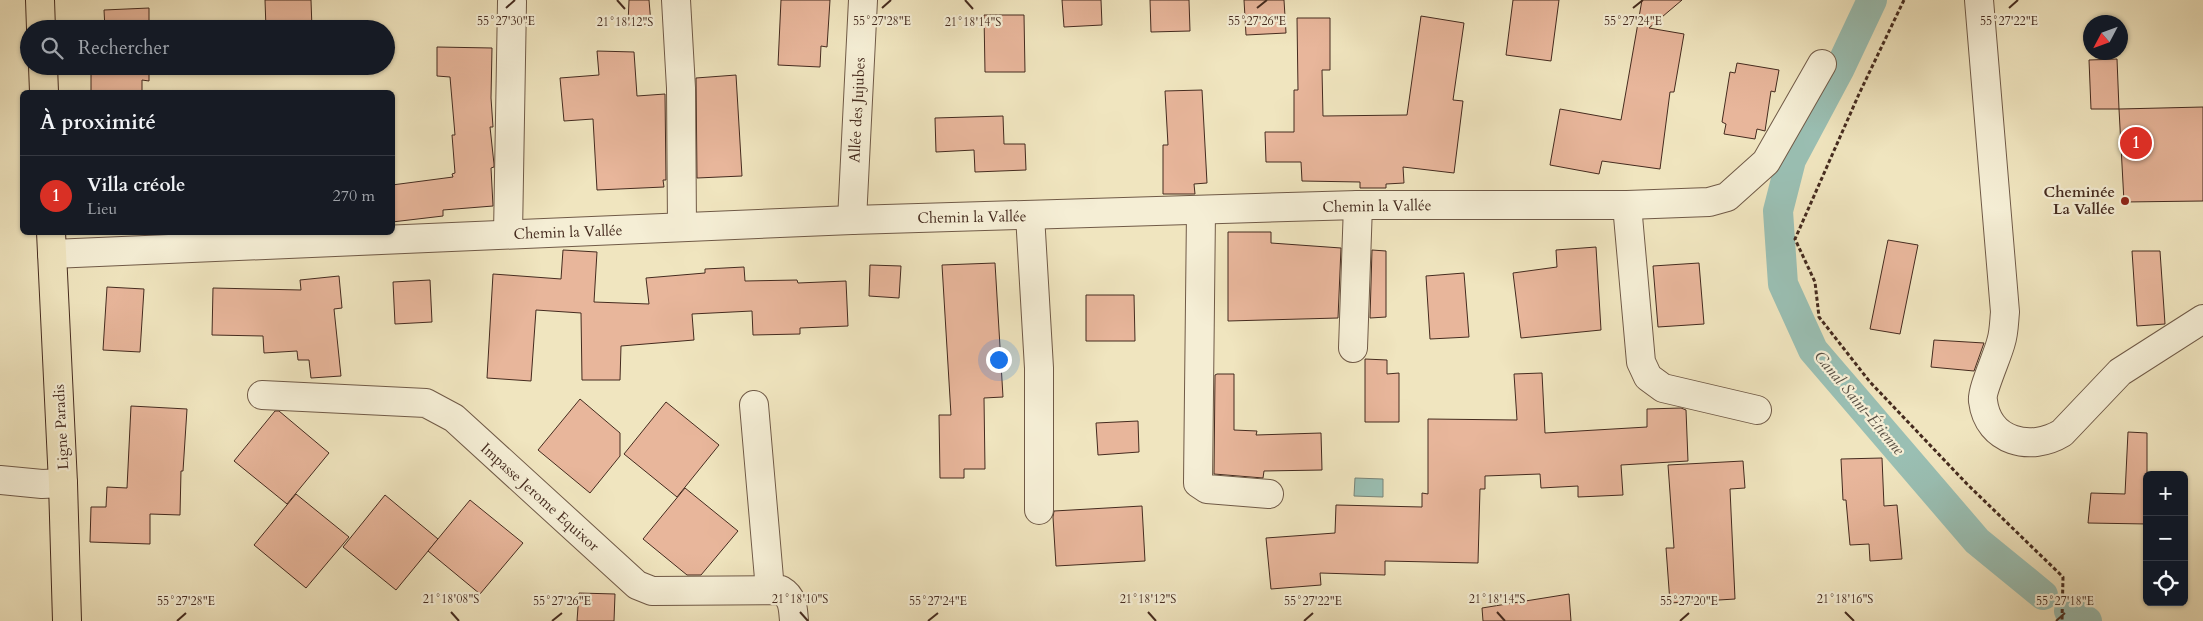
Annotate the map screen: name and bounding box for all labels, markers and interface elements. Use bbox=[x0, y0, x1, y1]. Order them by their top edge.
text: 55°27'30"E bbox=[477, 13, 535, 29]
text: 55°27'28"E bbox=[853, 13, 911, 29]
text: 55°27'26"E bbox=[1228, 13, 1286, 29]
text: 55°27'24"E bbox=[1604, 13, 1662, 29]
text: 55°27'22"E bbox=[1980, 13, 2038, 29]
text: 21°18'12"S bbox=[597, 14, 653, 30]
text: 21°18'14"S bbox=[945, 14, 1001, 30]
north arrow bbox=[2083, 15, 2128, 60]
search box bbox=[20, 20, 395, 75]
icon: search bbox=[38, 34, 66, 62]
text: Rechercher bbox=[78, 35, 169, 61]
street label: Allée des Jujubes bbox=[844, 57, 870, 163]
text: À proximité bbox=[40, 108, 156, 137]
pin: 1 bbox=[2120, 124, 2152, 162]
text: Villa créole bbox=[87, 172, 186, 198]
place label: Cheminée La Vallée bbox=[2044, 182, 2115, 219]
text: 1 bbox=[52, 185, 60, 207]
text: 270 m bbox=[333, 185, 375, 207]
street label: Chemin la Vallée bbox=[1322, 195, 1432, 217]
marker: Cheminée La Vallée bbox=[2119, 195, 2131, 207]
text: Lieu bbox=[87, 198, 117, 220]
street label: Chemin la Vallée bbox=[917, 206, 1027, 228]
street label: Chemin la Vallée bbox=[513, 220, 623, 244]
water label: Canal Saint-Étienne bbox=[1809, 346, 1910, 460]
your location bbox=[986, 347, 1012, 373]
street label: Ligne Paradis bbox=[49, 384, 73, 470]
street label: Impasse Jerome Equixor bbox=[476, 438, 604, 556]
map controls bbox=[2143, 471, 2188, 606]
button: + bbox=[2143, 471, 2188, 516]
button: − bbox=[2143, 516, 2188, 561]
button: locate bbox=[2143, 561, 2188, 606]
text: 21°18'08"S bbox=[423, 591, 479, 607]
text: 21°18'10"S bbox=[772, 591, 828, 607]
text: 21°18'12"S bbox=[1120, 591, 1176, 607]
text: 21°18'14"S bbox=[1469, 591, 1525, 607]
text: 21°18'16"S bbox=[1817, 591, 1873, 607]
text: 55°27'28"E bbox=[157, 593, 215, 609]
text: 55°27'26"E bbox=[533, 593, 591, 609]
text: 55°27'24"E bbox=[909, 593, 967, 609]
text: 55°27'22"E bbox=[1284, 593, 1342, 609]
text: 55°27'20"E bbox=[1660, 593, 1718, 609]
text: 55°27'18"E bbox=[2036, 593, 2094, 609]

